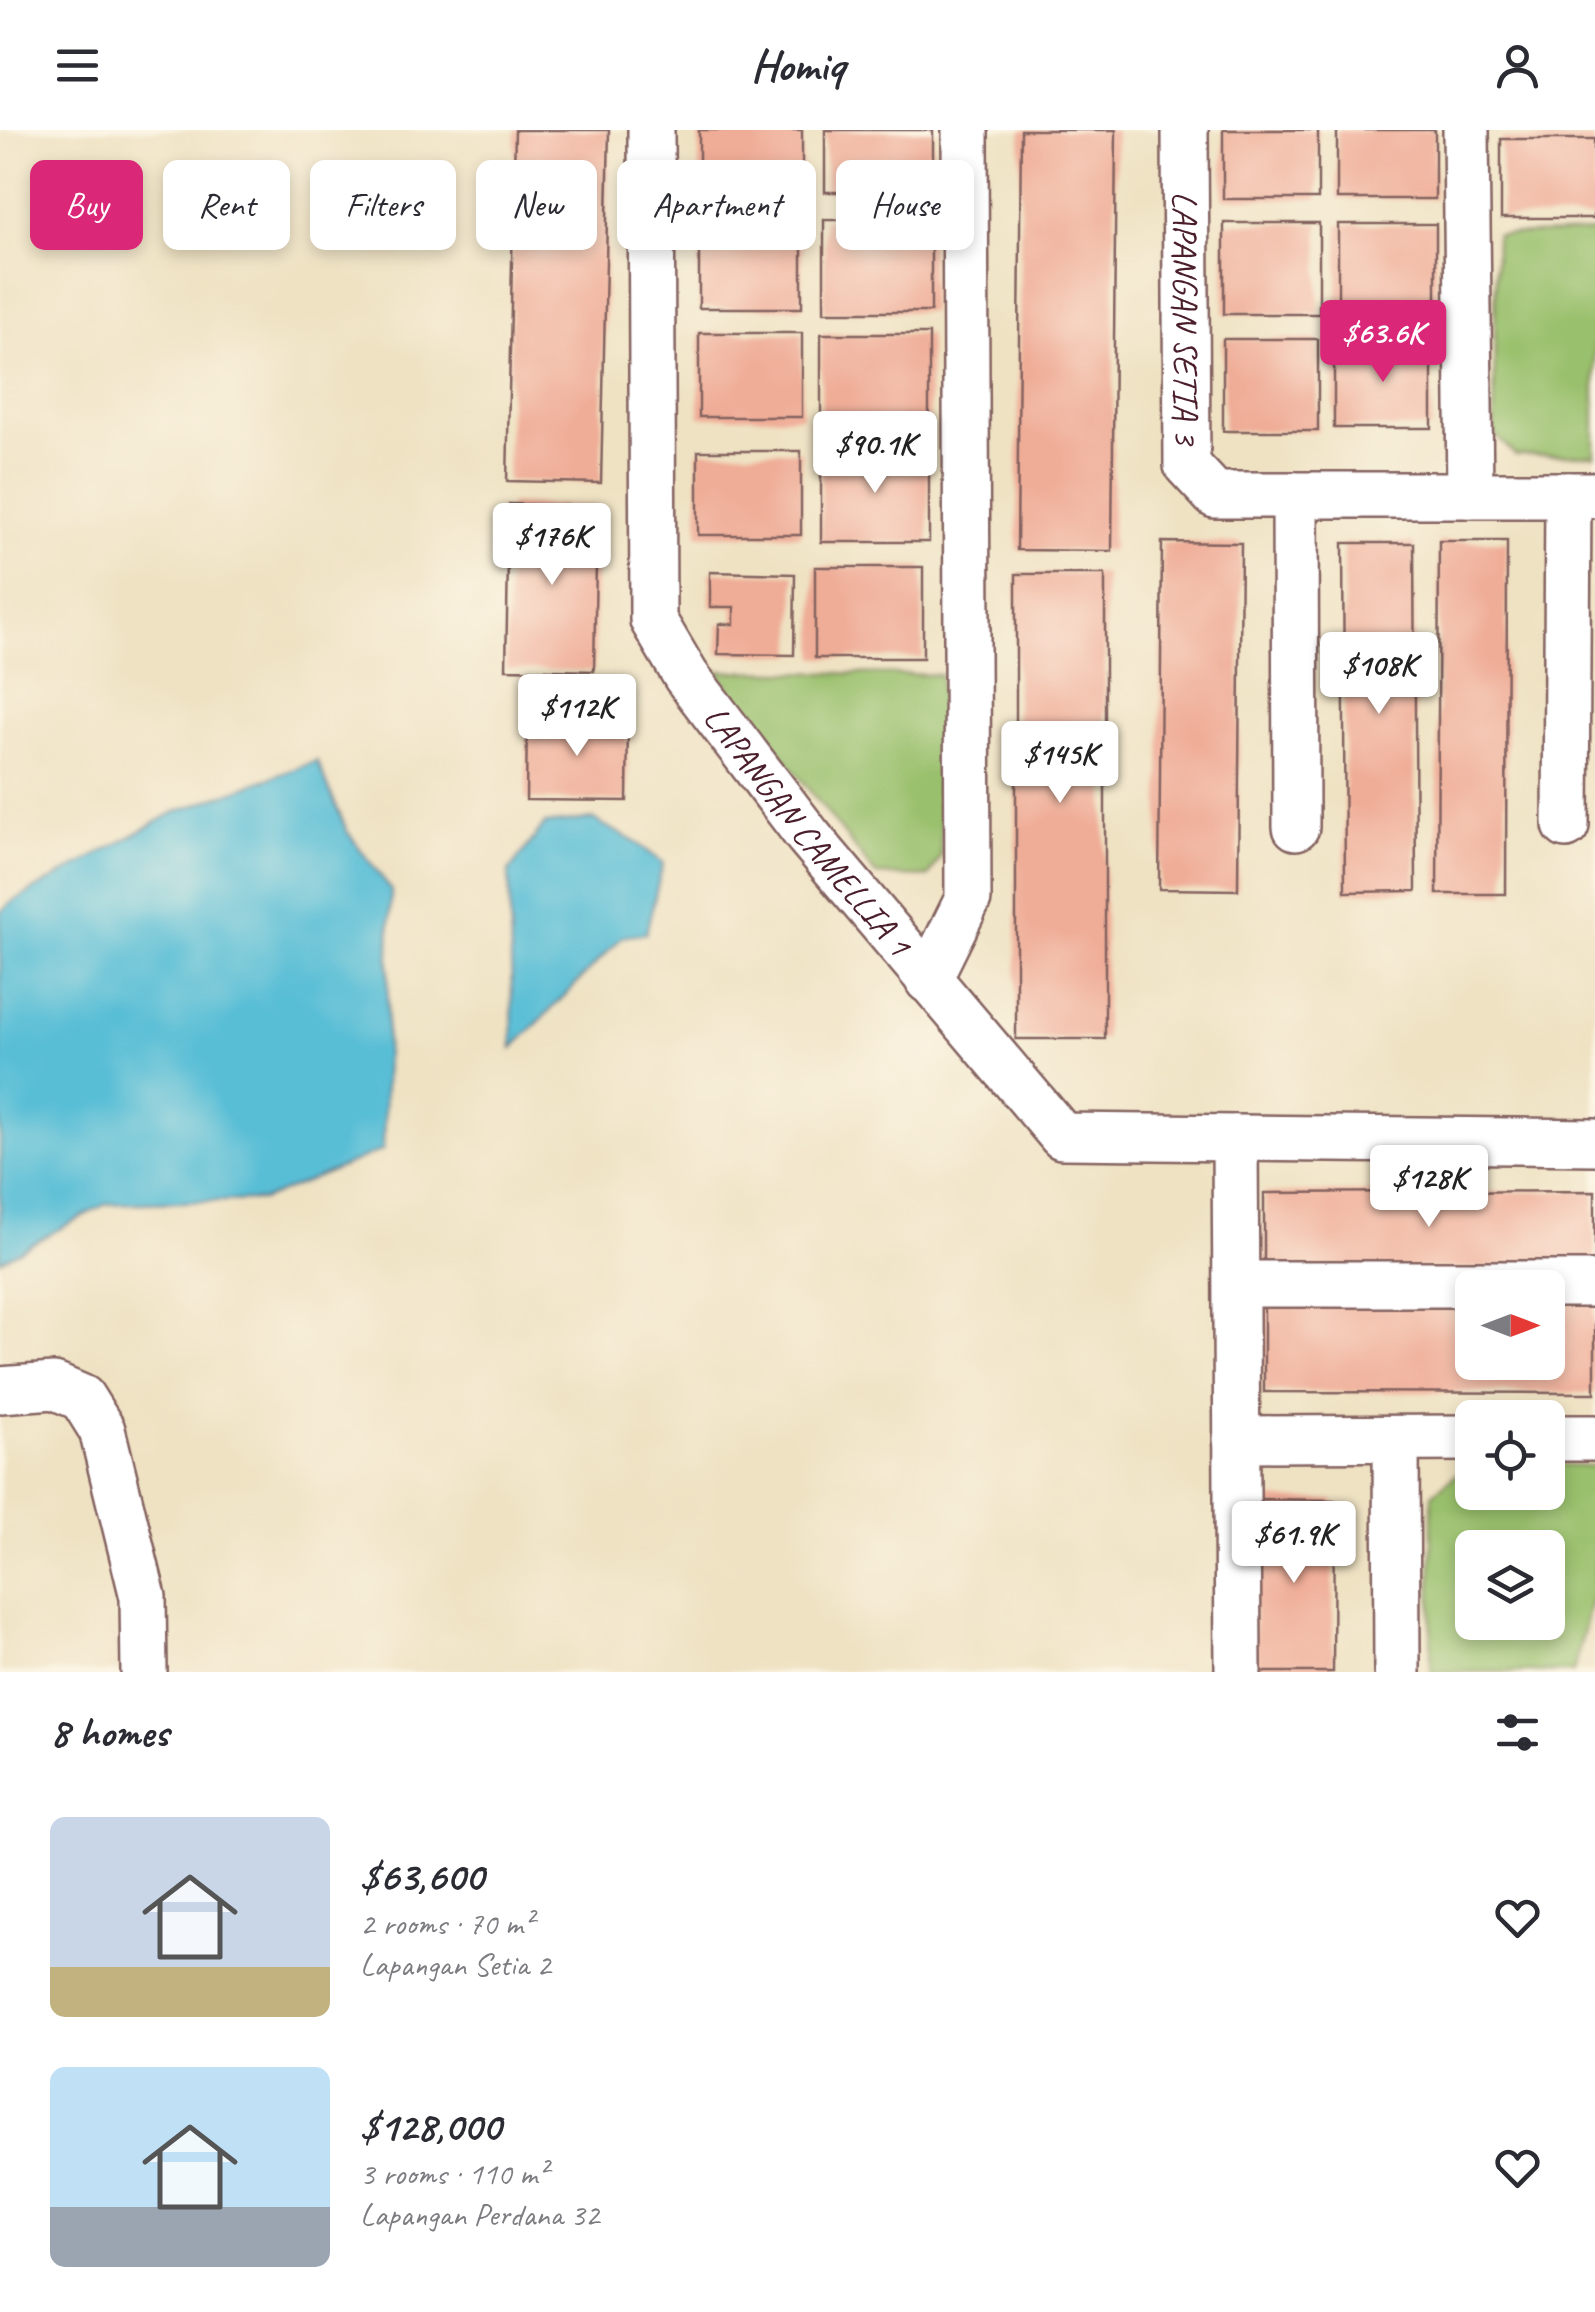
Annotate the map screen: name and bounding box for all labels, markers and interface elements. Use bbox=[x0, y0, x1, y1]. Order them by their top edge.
text: Homiq bbox=[751, 37, 844, 94]
icon: menu bbox=[50, 38, 105, 93]
icon: person bbox=[1490, 38, 1545, 93]
chip: Buy bbox=[30, 160, 143, 250]
chip: Rent bbox=[163, 160, 290, 250]
chip: Filters bbox=[310, 160, 456, 250]
chip: New bbox=[476, 160, 597, 250]
chip: Apartment bbox=[617, 160, 816, 250]
chip: House bbox=[836, 160, 974, 250]
street label: LAPANGAN SETIA 3 bbox=[1162, 191, 1209, 447]
pin: $63.6K bbox=[1302, 300, 1464, 385]
text: $63.6K bbox=[1342, 312, 1424, 353]
pin: $90.1K bbox=[794, 411, 956, 496]
text: $90.1K bbox=[835, 423, 915, 464]
pin: $176K bbox=[482, 503, 622, 588]
text: $176K bbox=[515, 515, 589, 556]
pin: $108K bbox=[1309, 632, 1449, 717]
text: $108K bbox=[1342, 644, 1416, 685]
pin: $112K bbox=[507, 674, 647, 759]
text: $112K bbox=[540, 686, 614, 727]
street label: LAPANGAN CAMELLIA 1 bbox=[694, 697, 923, 967]
pin: $145K bbox=[990, 721, 1130, 806]
text: $145K bbox=[1023, 733, 1097, 774]
pin: $128K bbox=[1359, 1145, 1499, 1230]
text: $128K bbox=[1392, 1157, 1466, 1198]
north arrow bbox=[1455, 1270, 1565, 1380]
map controls bbox=[1455, 1270, 1565, 1640]
button: locate bbox=[1455, 1400, 1565, 1510]
pin: $61.9K bbox=[1213, 1501, 1375, 1586]
text: $61.9K bbox=[1254, 1513, 1334, 1554]
button: layers bbox=[1455, 1530, 1565, 1640]
icon: filters bbox=[1490, 1705, 1545, 1760]
text: 8 homes bbox=[50, 1706, 169, 1759]
text: $63,600 bbox=[360, 1850, 483, 1903]
icon: home bbox=[130, 1857, 250, 1977]
icon: heart bbox=[1490, 1890, 1545, 1945]
text: 2 rooms · 70 m² bbox=[360, 1903, 533, 1944]
text: Lapangan Setia 2 bbox=[360, 1944, 551, 1985]
text: $128,000 bbox=[360, 2100, 501, 2153]
icon: home bbox=[130, 2107, 250, 2227]
icon: heart bbox=[1490, 2140, 1545, 2195]
text: 3 rooms · 110 m² bbox=[360, 2153, 547, 2194]
text: Lapangan Perdana 32 bbox=[360, 2194, 599, 2235]

